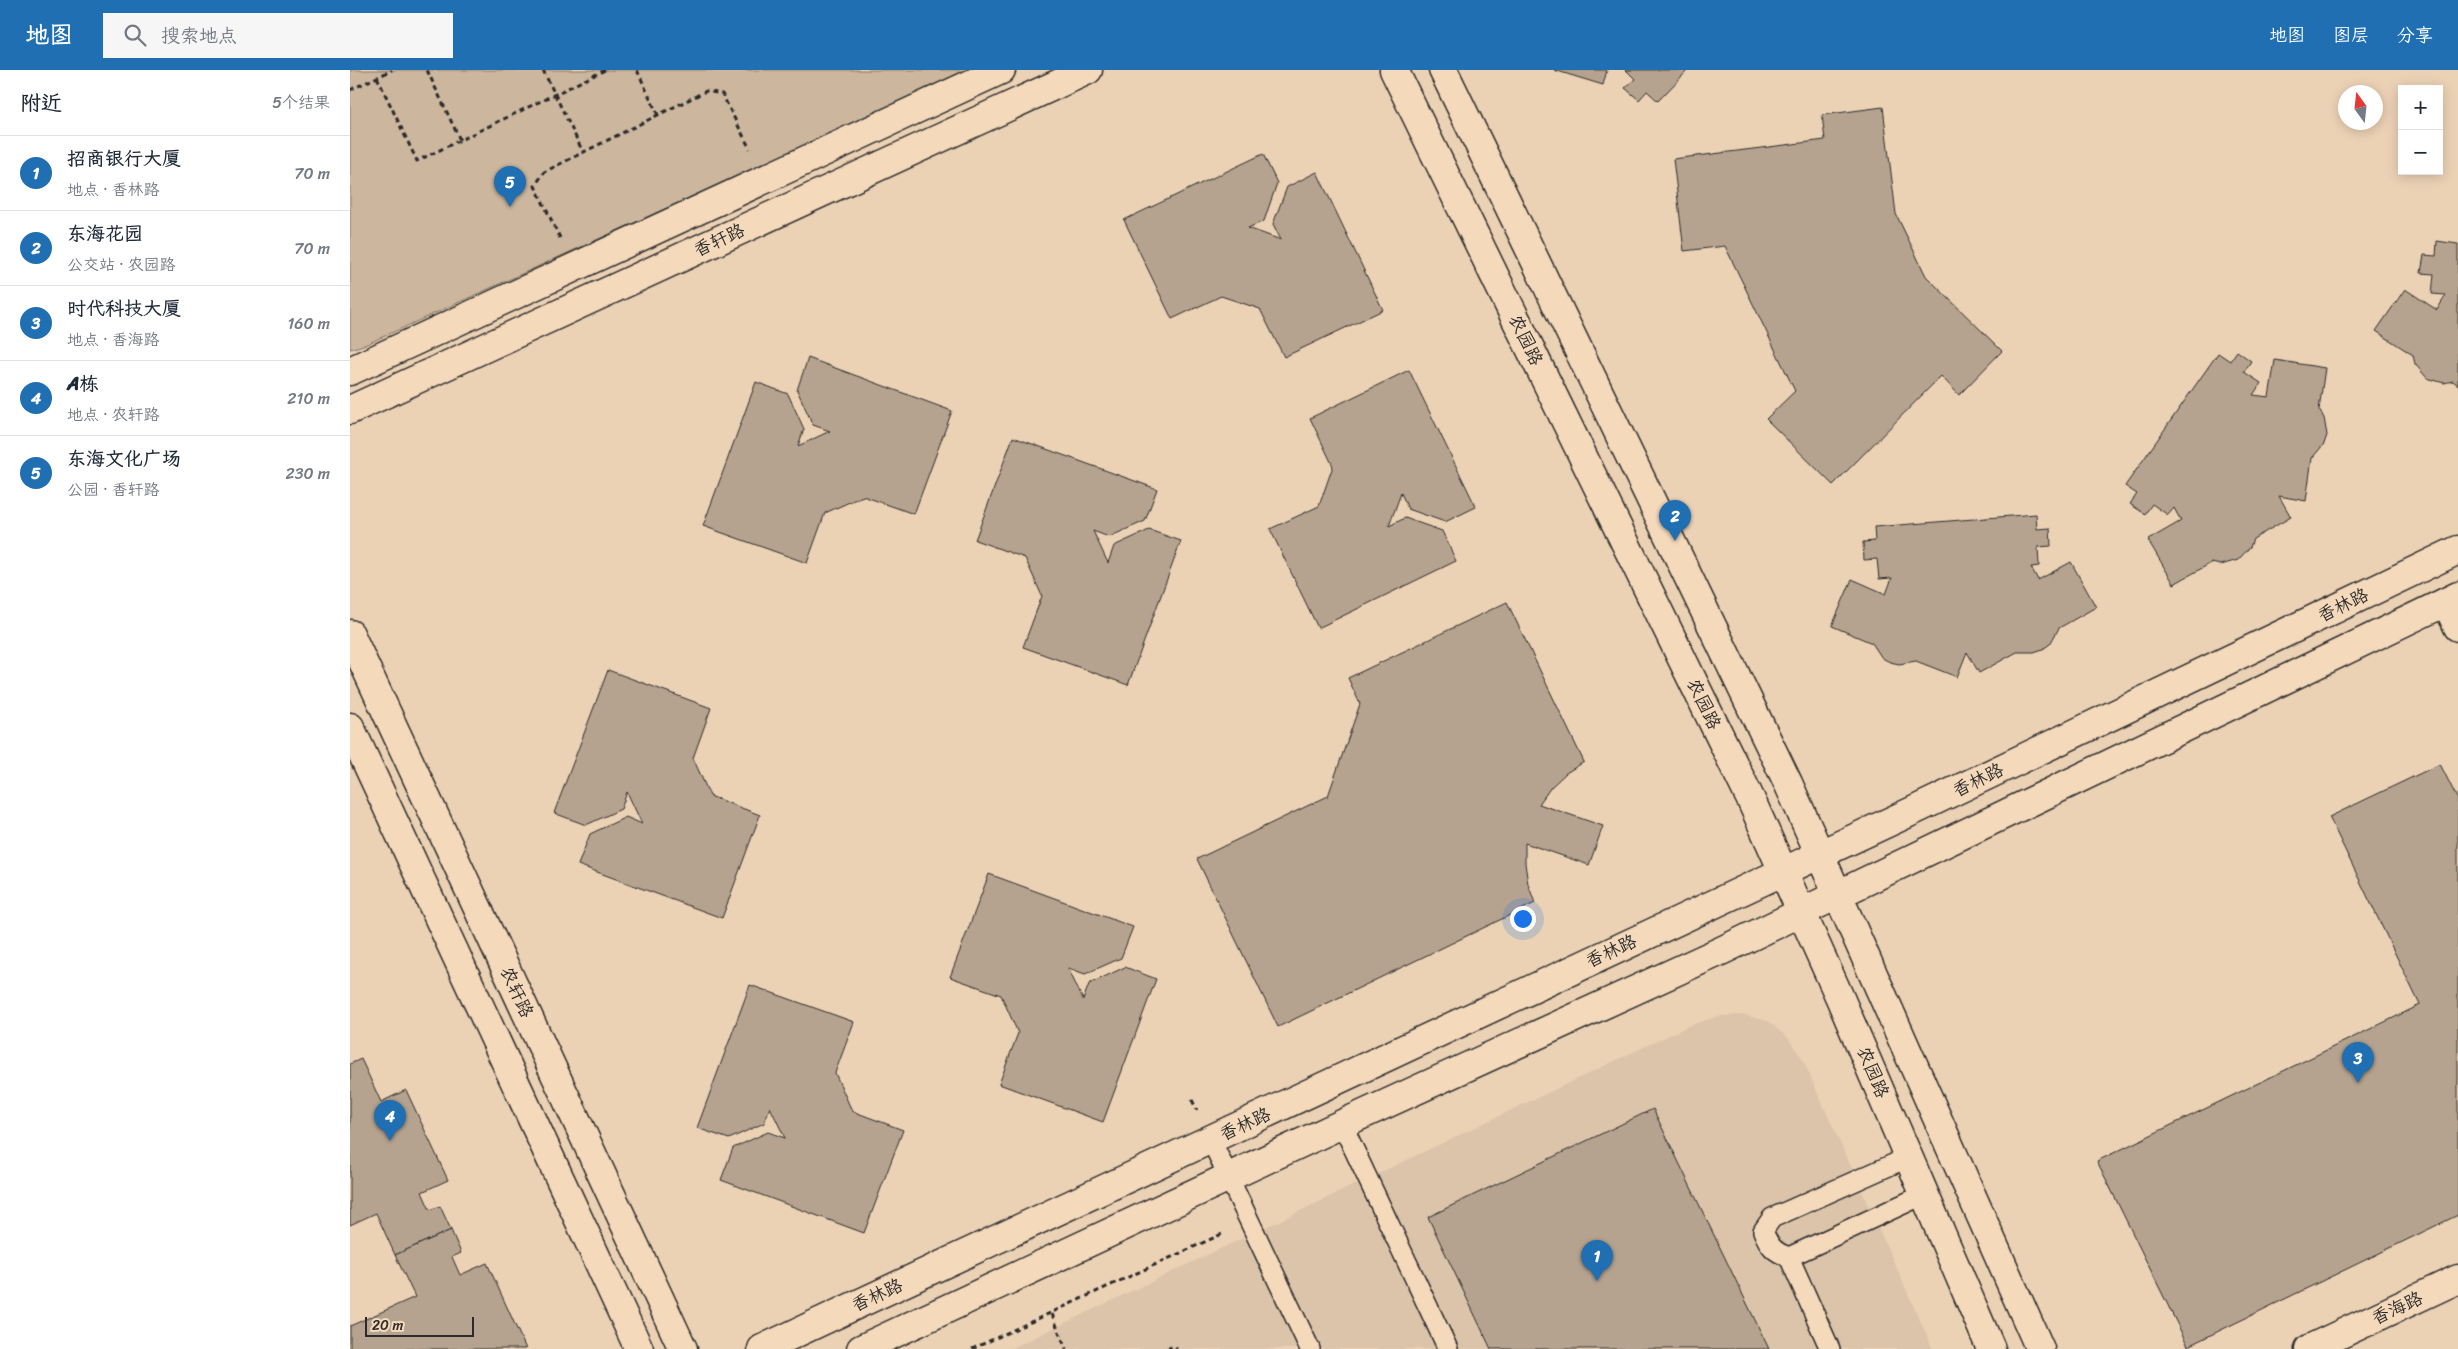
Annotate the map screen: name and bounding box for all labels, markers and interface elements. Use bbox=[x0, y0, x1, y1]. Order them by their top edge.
search box bbox=[103, 13, 453, 58]
text: 地图 bbox=[25, 14, 73, 56]
text: 搜索地点 bbox=[161, 19, 237, 52]
text: 地图 bbox=[2269, 19, 2305, 51]
text: 图层 bbox=[2333, 19, 2369, 51]
text: 分享 bbox=[2397, 19, 2433, 51]
icon: search bbox=[121, 21, 149, 49]
text: 附近 bbox=[20, 84, 62, 122]
north arrow bbox=[2338, 85, 2383, 130]
map controls bbox=[2398, 85, 2443, 175]
button: + bbox=[2398, 85, 2443, 130]
text: 5个结果 bbox=[272, 88, 330, 117]
button: − bbox=[2398, 130, 2443, 175]
text: 招商银行大厦 bbox=[67, 142, 181, 175]
text: 1 bbox=[33, 159, 39, 188]
text: 70 m bbox=[294, 159, 330, 188]
pin: 5 bbox=[494, 166, 526, 207]
text: 地点 · 香林路 bbox=[67, 175, 160, 204]
street label: 香轩路 bbox=[688, 214, 750, 266]
text: 东海花园 bbox=[67, 217, 143, 250]
text: 2 bbox=[31, 234, 41, 263]
text: 70 m bbox=[294, 234, 330, 263]
text: 公交站 · 农园路 bbox=[67, 250, 176, 279]
text: 时代科技大厦 bbox=[67, 292, 181, 325]
text: 3 bbox=[32, 309, 40, 338]
text: 160 m bbox=[287, 309, 330, 338]
street label: 农园路 bbox=[1500, 309, 1552, 371]
text: 地点 · 香海路 bbox=[67, 325, 160, 354]
text: A栋 bbox=[67, 367, 98, 400]
text: 4 bbox=[31, 384, 41, 413]
text: 210 m bbox=[287, 384, 330, 413]
text: 地点 · 农轩路 bbox=[67, 400, 160, 429]
text: 东海文化广场 bbox=[67, 442, 181, 475]
text: 5 bbox=[31, 459, 41, 488]
text: 230 m bbox=[285, 459, 330, 488]
text: 公园 · 香轩路 bbox=[67, 475, 160, 504]
pin: 2 bbox=[1659, 500, 1691, 541]
street label: 香林路 bbox=[2312, 579, 2374, 631]
street label: 农园路 bbox=[1678, 673, 1730, 735]
street label: 香林路 bbox=[1947, 754, 2009, 806]
your location bbox=[1510, 906, 1536, 932]
street label: 香林路 bbox=[1580, 925, 1642, 977]
street label: 农轩路 bbox=[491, 961, 543, 1023]
street label: 农园路 bbox=[1848, 1041, 1898, 1103]
pin: 3 bbox=[2342, 1042, 2374, 1083]
street label: 香林路 bbox=[1214, 1098, 1276, 1150]
pin: 4 bbox=[374, 1100, 406, 1141]
pin: 1 bbox=[1581, 1240, 1613, 1281]
street label: 香林路 bbox=[846, 1269, 908, 1321]
street label: 香海路 bbox=[2366, 1282, 2428, 1334]
text: 20 m bbox=[372, 1313, 403, 1338]
scale bar bbox=[365, 1314, 474, 1337]

